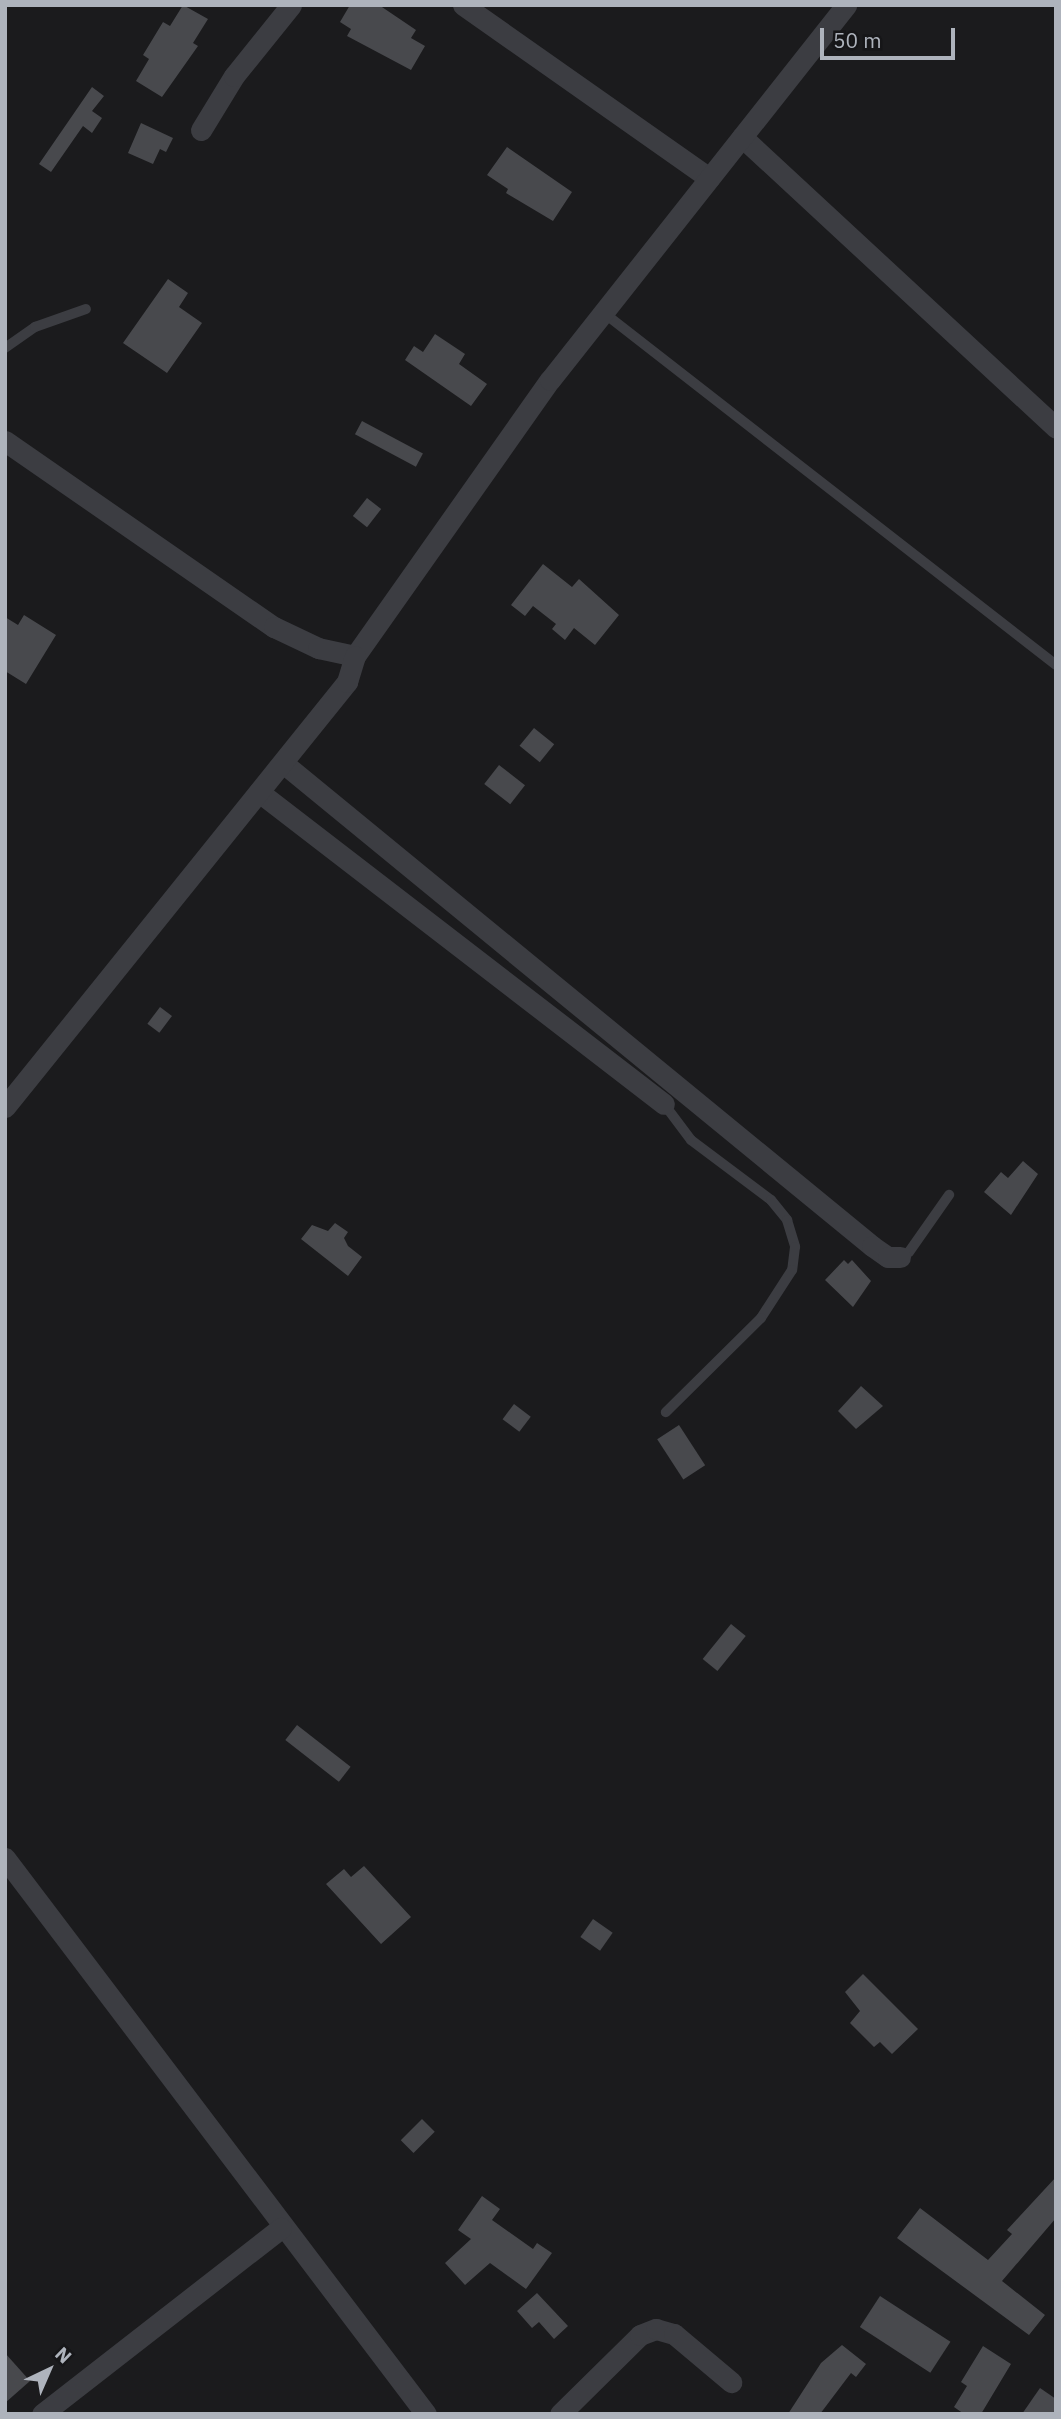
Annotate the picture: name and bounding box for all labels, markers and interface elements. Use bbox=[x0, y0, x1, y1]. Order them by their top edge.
scale bar bbox=[823, 14, 958, 58]
text: 50 m bbox=[833, 26, 882, 54]
north arrow bbox=[14, 2335, 84, 2405]
text: N bbox=[50, 2341, 77, 2368]

